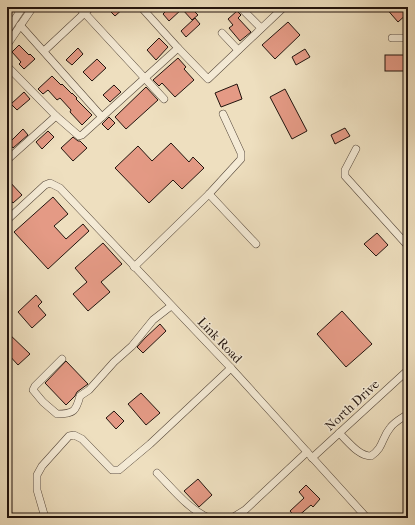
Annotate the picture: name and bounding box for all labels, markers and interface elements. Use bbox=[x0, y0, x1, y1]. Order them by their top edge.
street label: Link Road bbox=[195, 314, 246, 367]
street label: North Drive bbox=[322, 376, 382, 434]

